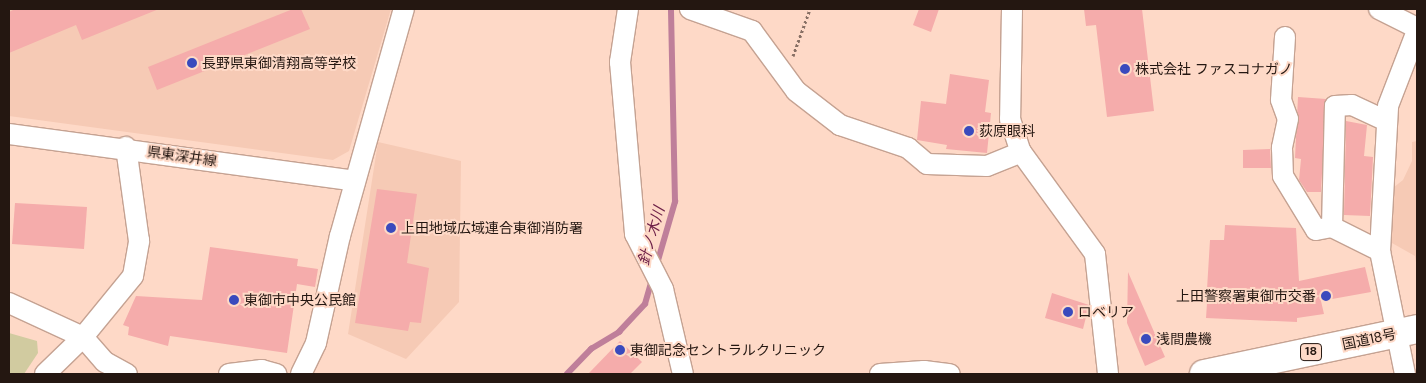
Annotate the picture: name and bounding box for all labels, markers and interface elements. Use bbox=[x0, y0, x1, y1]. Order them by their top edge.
place label: 長野県東御清翔高等学校 bbox=[202, 55, 356, 71]
marker: 長野県東御清翔高等学校 bbox=[186, 57, 198, 69]
place label: 株式会社 ファスコナガノ bbox=[1135, 61, 1293, 77]
marker: 株式会社 ファスコナガノ bbox=[1119, 63, 1131, 75]
place label: 荻原眼科 bbox=[979, 123, 1035, 139]
marker: 荻原眼科 bbox=[963, 125, 975, 137]
street label: 県東深井線 bbox=[146, 143, 218, 169]
water label: 針ノ木川 bbox=[635, 205, 669, 267]
place label: 上田地域広域連合東御消防署 bbox=[401, 220, 583, 236]
marker: 上田地域広域連合東御消防署 bbox=[385, 222, 397, 234]
place label: 上田警察署東御市交番 bbox=[1176, 288, 1316, 304]
marker: 上田警察署東御市交番 bbox=[1320, 290, 1332, 302]
place label: 東御市中央公民館 bbox=[244, 292, 356, 308]
marker: 東御市中央公民館 bbox=[228, 294, 240, 306]
place label: ロベリア bbox=[1078, 304, 1134, 320]
marker: ロベリア bbox=[1062, 306, 1074, 318]
street label: 国道18号 bbox=[1340, 325, 1398, 353]
place label: 浅間農機 bbox=[1156, 331, 1212, 347]
marker: 浅間農機 bbox=[1140, 333, 1152, 345]
place label: 東御記念セントラルクリニック bbox=[630, 342, 826, 358]
road number: 18 bbox=[1300, 342, 1322, 362]
marker: 東御記念セントラルクリニック bbox=[614, 344, 626, 356]

